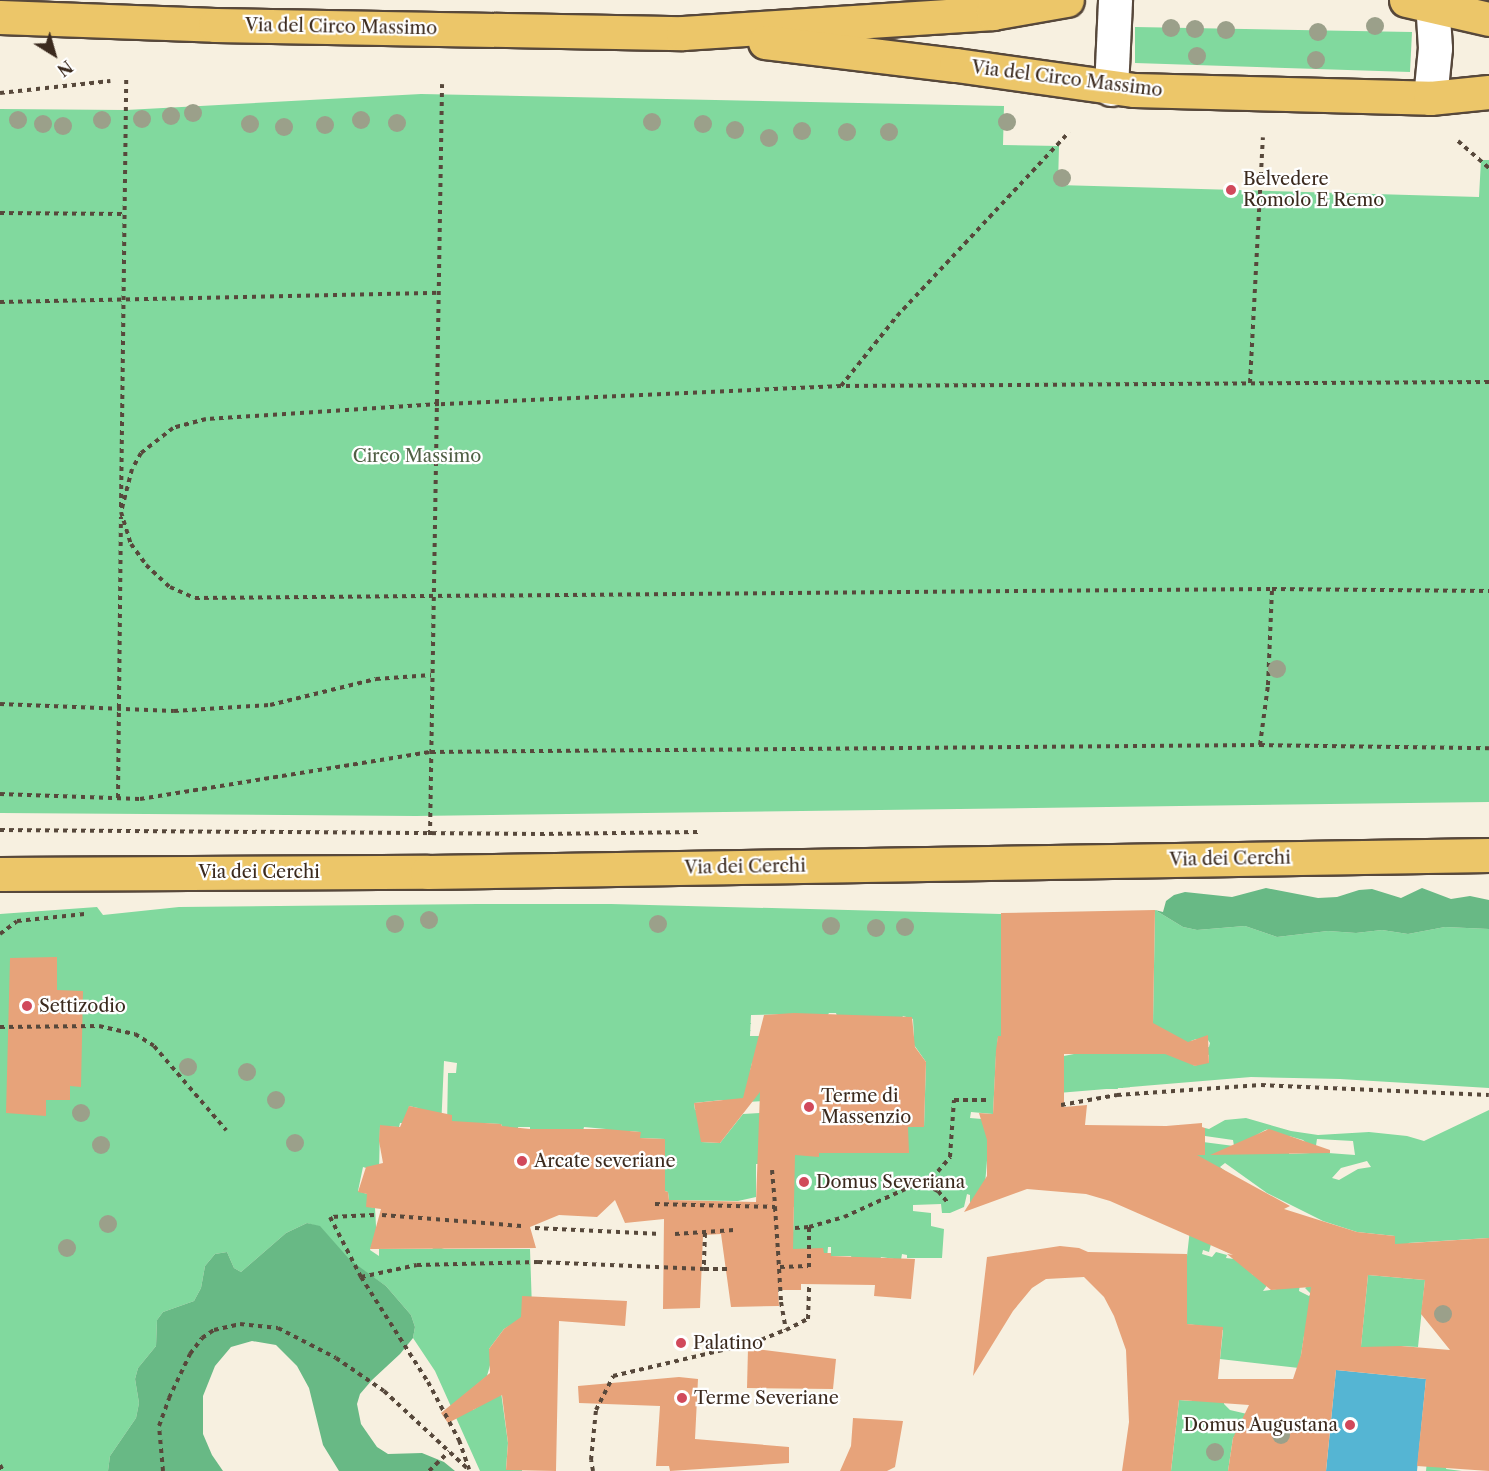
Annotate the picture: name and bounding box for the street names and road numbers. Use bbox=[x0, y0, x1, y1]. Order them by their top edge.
street label: Via del Circo Massimo bbox=[245, 15, 437, 39]
street label: Via del Circo Massimo bbox=[970, 57, 1164, 101]
street label: Via dei Cerchi bbox=[1169, 847, 1291, 871]
street label: Via dei Cerchi bbox=[684, 855, 806, 879]
street label: Via dei Cerchi bbox=[198, 861, 320, 883]

